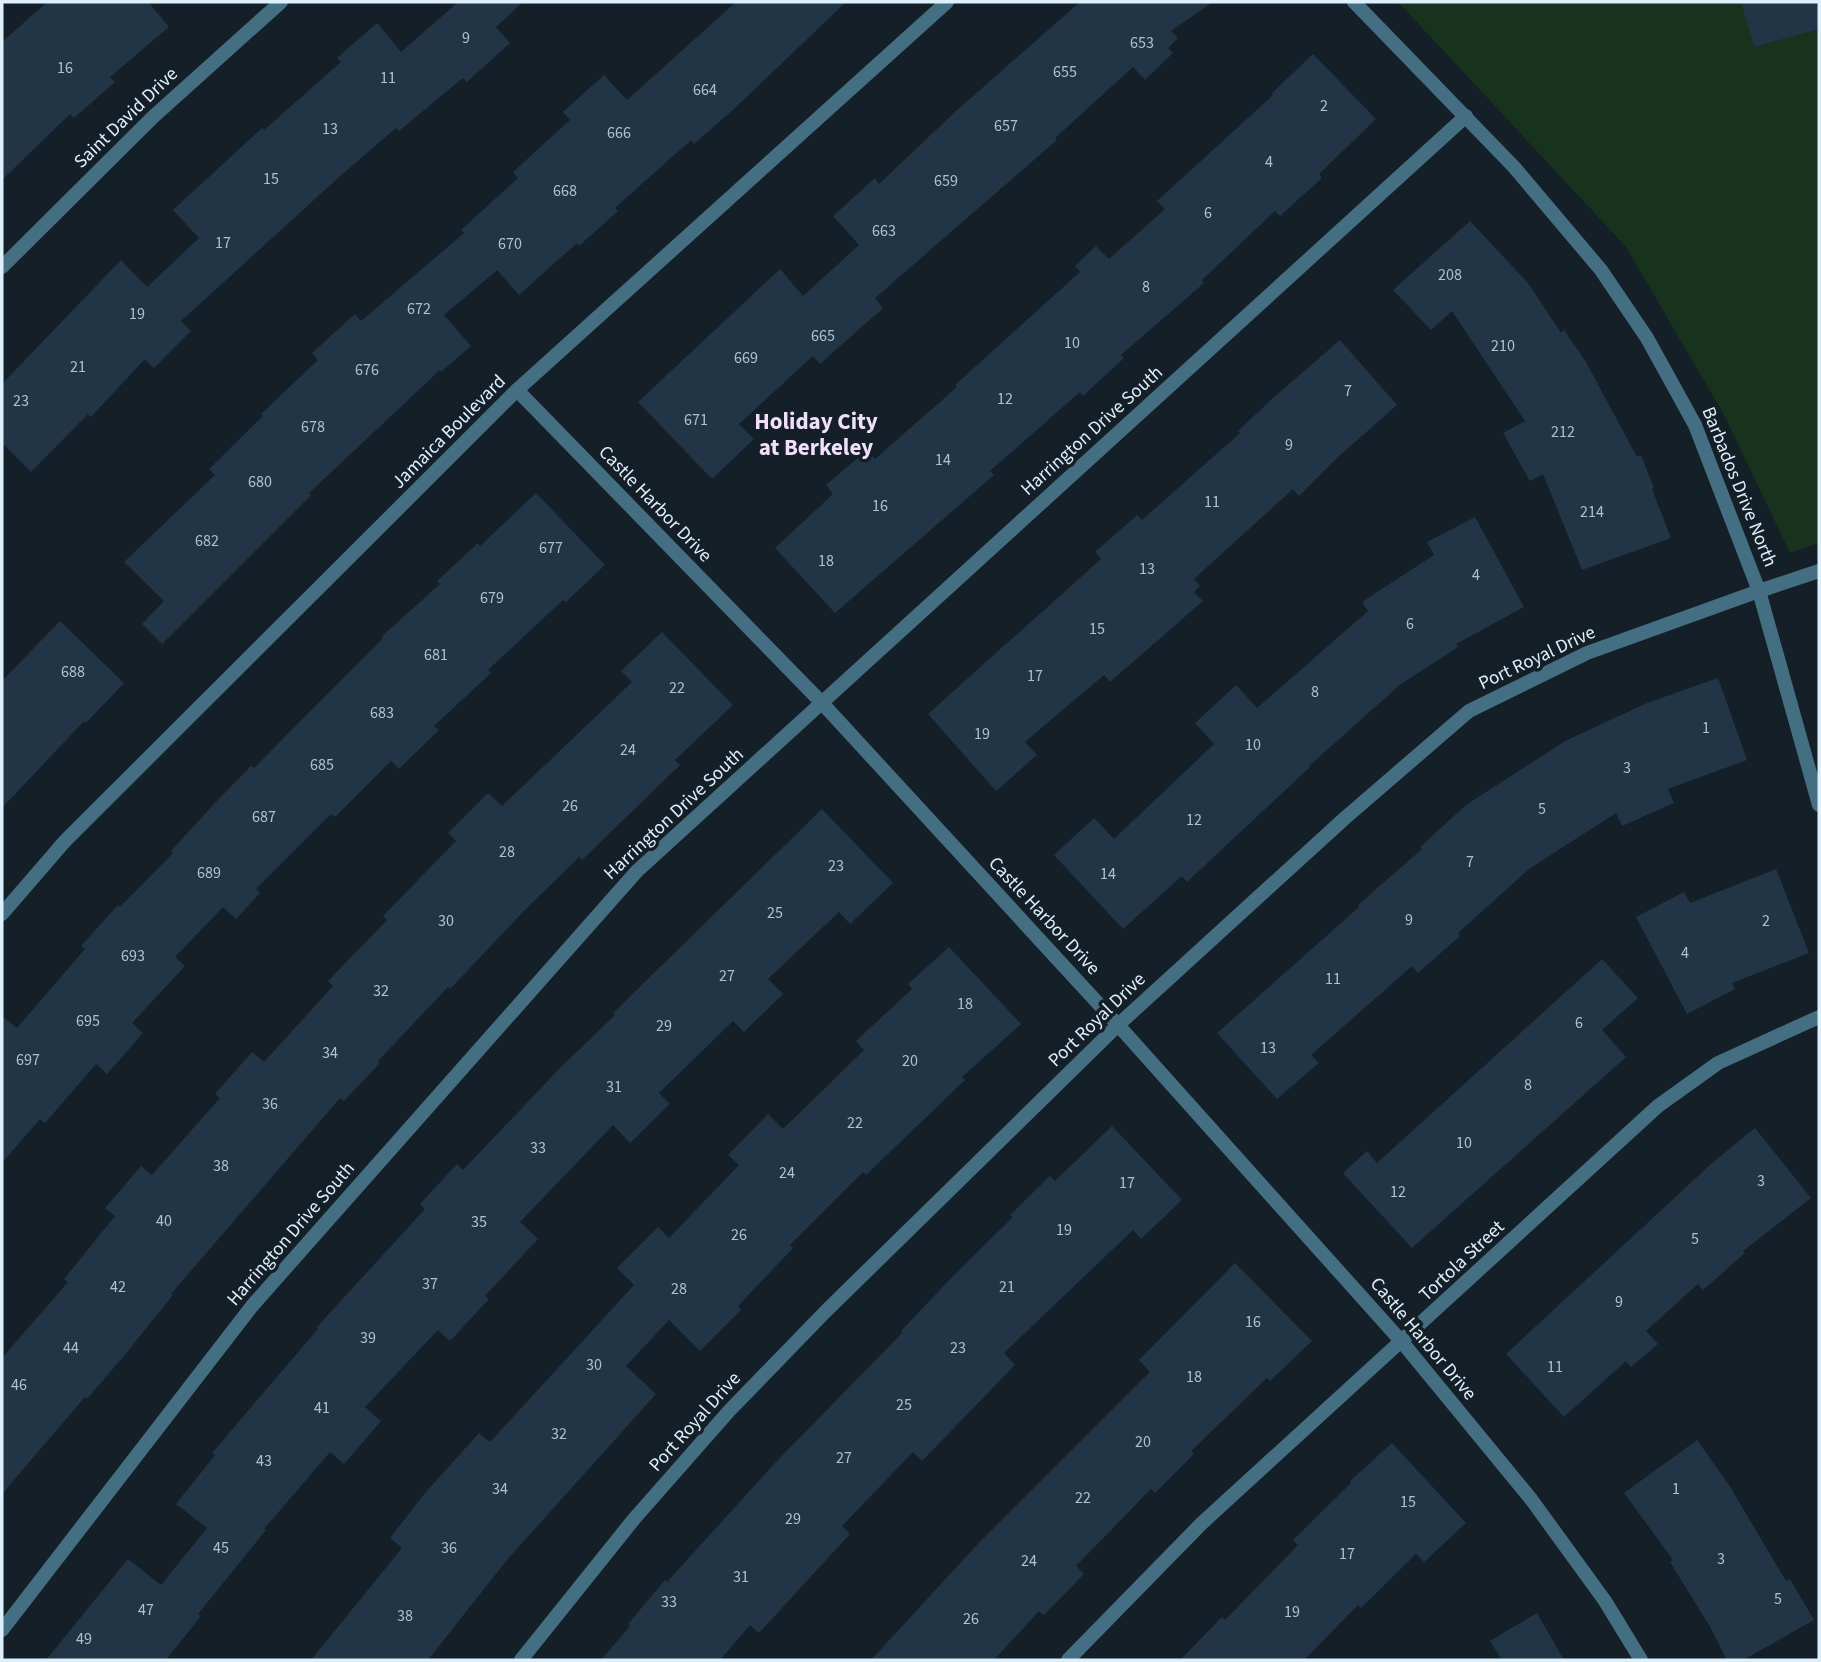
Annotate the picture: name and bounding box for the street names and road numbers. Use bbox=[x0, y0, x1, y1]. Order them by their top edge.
street label: Saint David Drive bbox=[68, 61, 184, 175]
street label: Harrington Drive South bbox=[1015, 360, 1169, 502]
street label: Jamaica Boulevard bbox=[386, 369, 512, 495]
street label: Barbados Drive North bbox=[1695, 403, 1783, 571]
street label: Castle Harbor Drive bbox=[592, 439, 718, 569]
street label: Port Royal Drive bbox=[1474, 619, 1600, 697]
street label: Harrington Drive South bbox=[598, 742, 750, 886]
street label: Castle Harbor Drive bbox=[982, 851, 1106, 981]
street label: Port Royal Drive bbox=[1042, 966, 1152, 1074]
street label: Harrington Drive South bbox=[221, 1156, 361, 1312]
street label: Tortola Street bbox=[1413, 1214, 1511, 1308]
street label: Castle Harbor Drive bbox=[1363, 1272, 1483, 1406]
street label: Port Royal Drive bbox=[643, 1366, 747, 1478]

